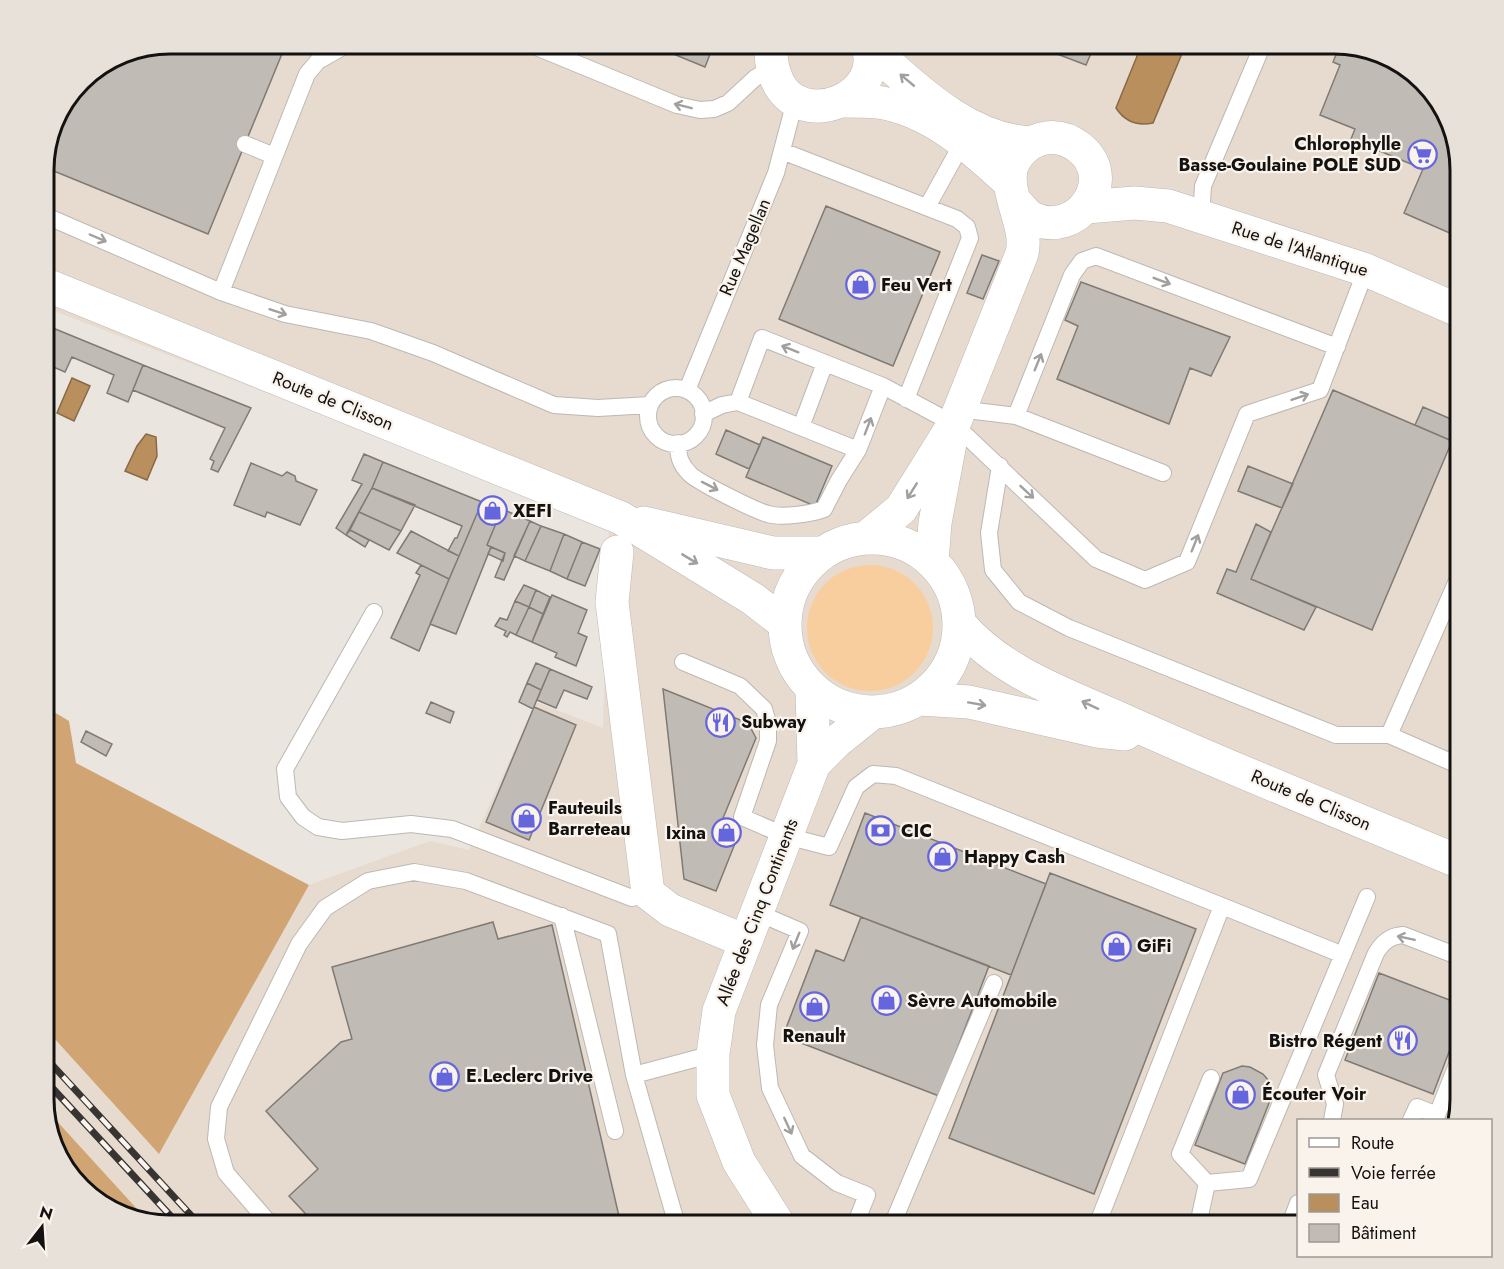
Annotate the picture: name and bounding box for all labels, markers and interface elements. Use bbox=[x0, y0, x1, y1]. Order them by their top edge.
one-way arrow bbox=[899, 73, 915, 86]
one-way arrow bbox=[674, 99, 693, 111]
place label: Chlorophylle Basse-Goulaine POLE SUD bbox=[1179, 131, 1401, 178]
supermarket icon: Chlorophylle Basse-Goulaine POLE SUD bbox=[1406, 138, 1438, 170]
street label: Rue Magellan bbox=[713, 194, 777, 300]
street label: Rue de l'Atlantique bbox=[1228, 215, 1372, 283]
one-way arrow bbox=[88, 233, 106, 244]
shop icon: Feu Vert bbox=[844, 269, 876, 301]
place label: Feu Vert bbox=[881, 272, 952, 298]
one-way arrow bbox=[1152, 276, 1170, 287]
one-way arrow bbox=[268, 307, 287, 318]
one-way arrow bbox=[781, 343, 800, 354]
one-way arrow bbox=[1033, 353, 1044, 371]
street label: Route de Clisson bbox=[269, 365, 397, 437]
one-way arrow bbox=[1290, 390, 1309, 401]
one-way arrow bbox=[863, 417, 874, 436]
one-way arrow bbox=[701, 481, 719, 492]
one-way arrow bbox=[905, 482, 917, 499]
one-way arrow bbox=[1019, 485, 1034, 499]
shop icon: XEFI bbox=[476, 495, 508, 527]
place label: XEFI bbox=[513, 498, 552, 524]
one-way arrow bbox=[1190, 534, 1201, 553]
one-way arrow bbox=[681, 554, 698, 566]
one-way arrow bbox=[967, 699, 986, 710]
one-way arrow bbox=[1082, 699, 1100, 711]
restaurant icon: Subway bbox=[704, 706, 736, 738]
place label: Subway bbox=[741, 709, 807, 735]
street label: Route de Clisson bbox=[1247, 763, 1375, 837]
place label: Fauteuils Barreteau bbox=[548, 795, 631, 842]
shop icon: Fauteuils Barreteau bbox=[511, 802, 543, 834]
street label: Allée des Cinq Continents bbox=[709, 815, 805, 1009]
bank icon: CIC bbox=[864, 815, 896, 847]
shop icon: Ixina bbox=[711, 817, 743, 849]
place label: CIC bbox=[901, 818, 932, 844]
place label: Ixina bbox=[666, 820, 706, 846]
shop icon: Happy Cash bbox=[927, 841, 959, 873]
place label: Happy Cash bbox=[964, 844, 1065, 870]
shop icon: GiFi bbox=[1100, 930, 1132, 962]
one-way arrow bbox=[790, 931, 801, 949]
one-way arrow bbox=[1397, 932, 1416, 943]
place label: GiFi bbox=[1137, 933, 1172, 959]
shop icon: Sèvre Automobile bbox=[870, 985, 902, 1017]
place label: Sèvre Automobile bbox=[907, 988, 1057, 1014]
shop icon: Renault bbox=[798, 991, 830, 1023]
place label: Renault bbox=[783, 1023, 846, 1049]
restaurant icon: Bistro Régent bbox=[1387, 1025, 1419, 1057]
place label: Bistro Régent bbox=[1269, 1028, 1382, 1054]
shop icon: E.Leclerc Drive bbox=[429, 1060, 461, 1092]
place label: E.Leclerc Drive bbox=[466, 1063, 593, 1089]
shop icon: Écouter Voir bbox=[1225, 1078, 1257, 1110]
place label: Écouter Voir bbox=[1262, 1081, 1367, 1107]
one-way arrow bbox=[782, 1116, 794, 1134]
legend bbox=[1297, 1119, 1492, 1257]
text: Route bbox=[1351, 1130, 1394, 1156]
text: Voie ferrée bbox=[1351, 1160, 1436, 1186]
text: Eau bbox=[1351, 1190, 1379, 1216]
north arrow bbox=[12, 1197, 72, 1257]
text: N bbox=[37, 1200, 56, 1226]
text: Bâtiment bbox=[1351, 1220, 1417, 1246]

